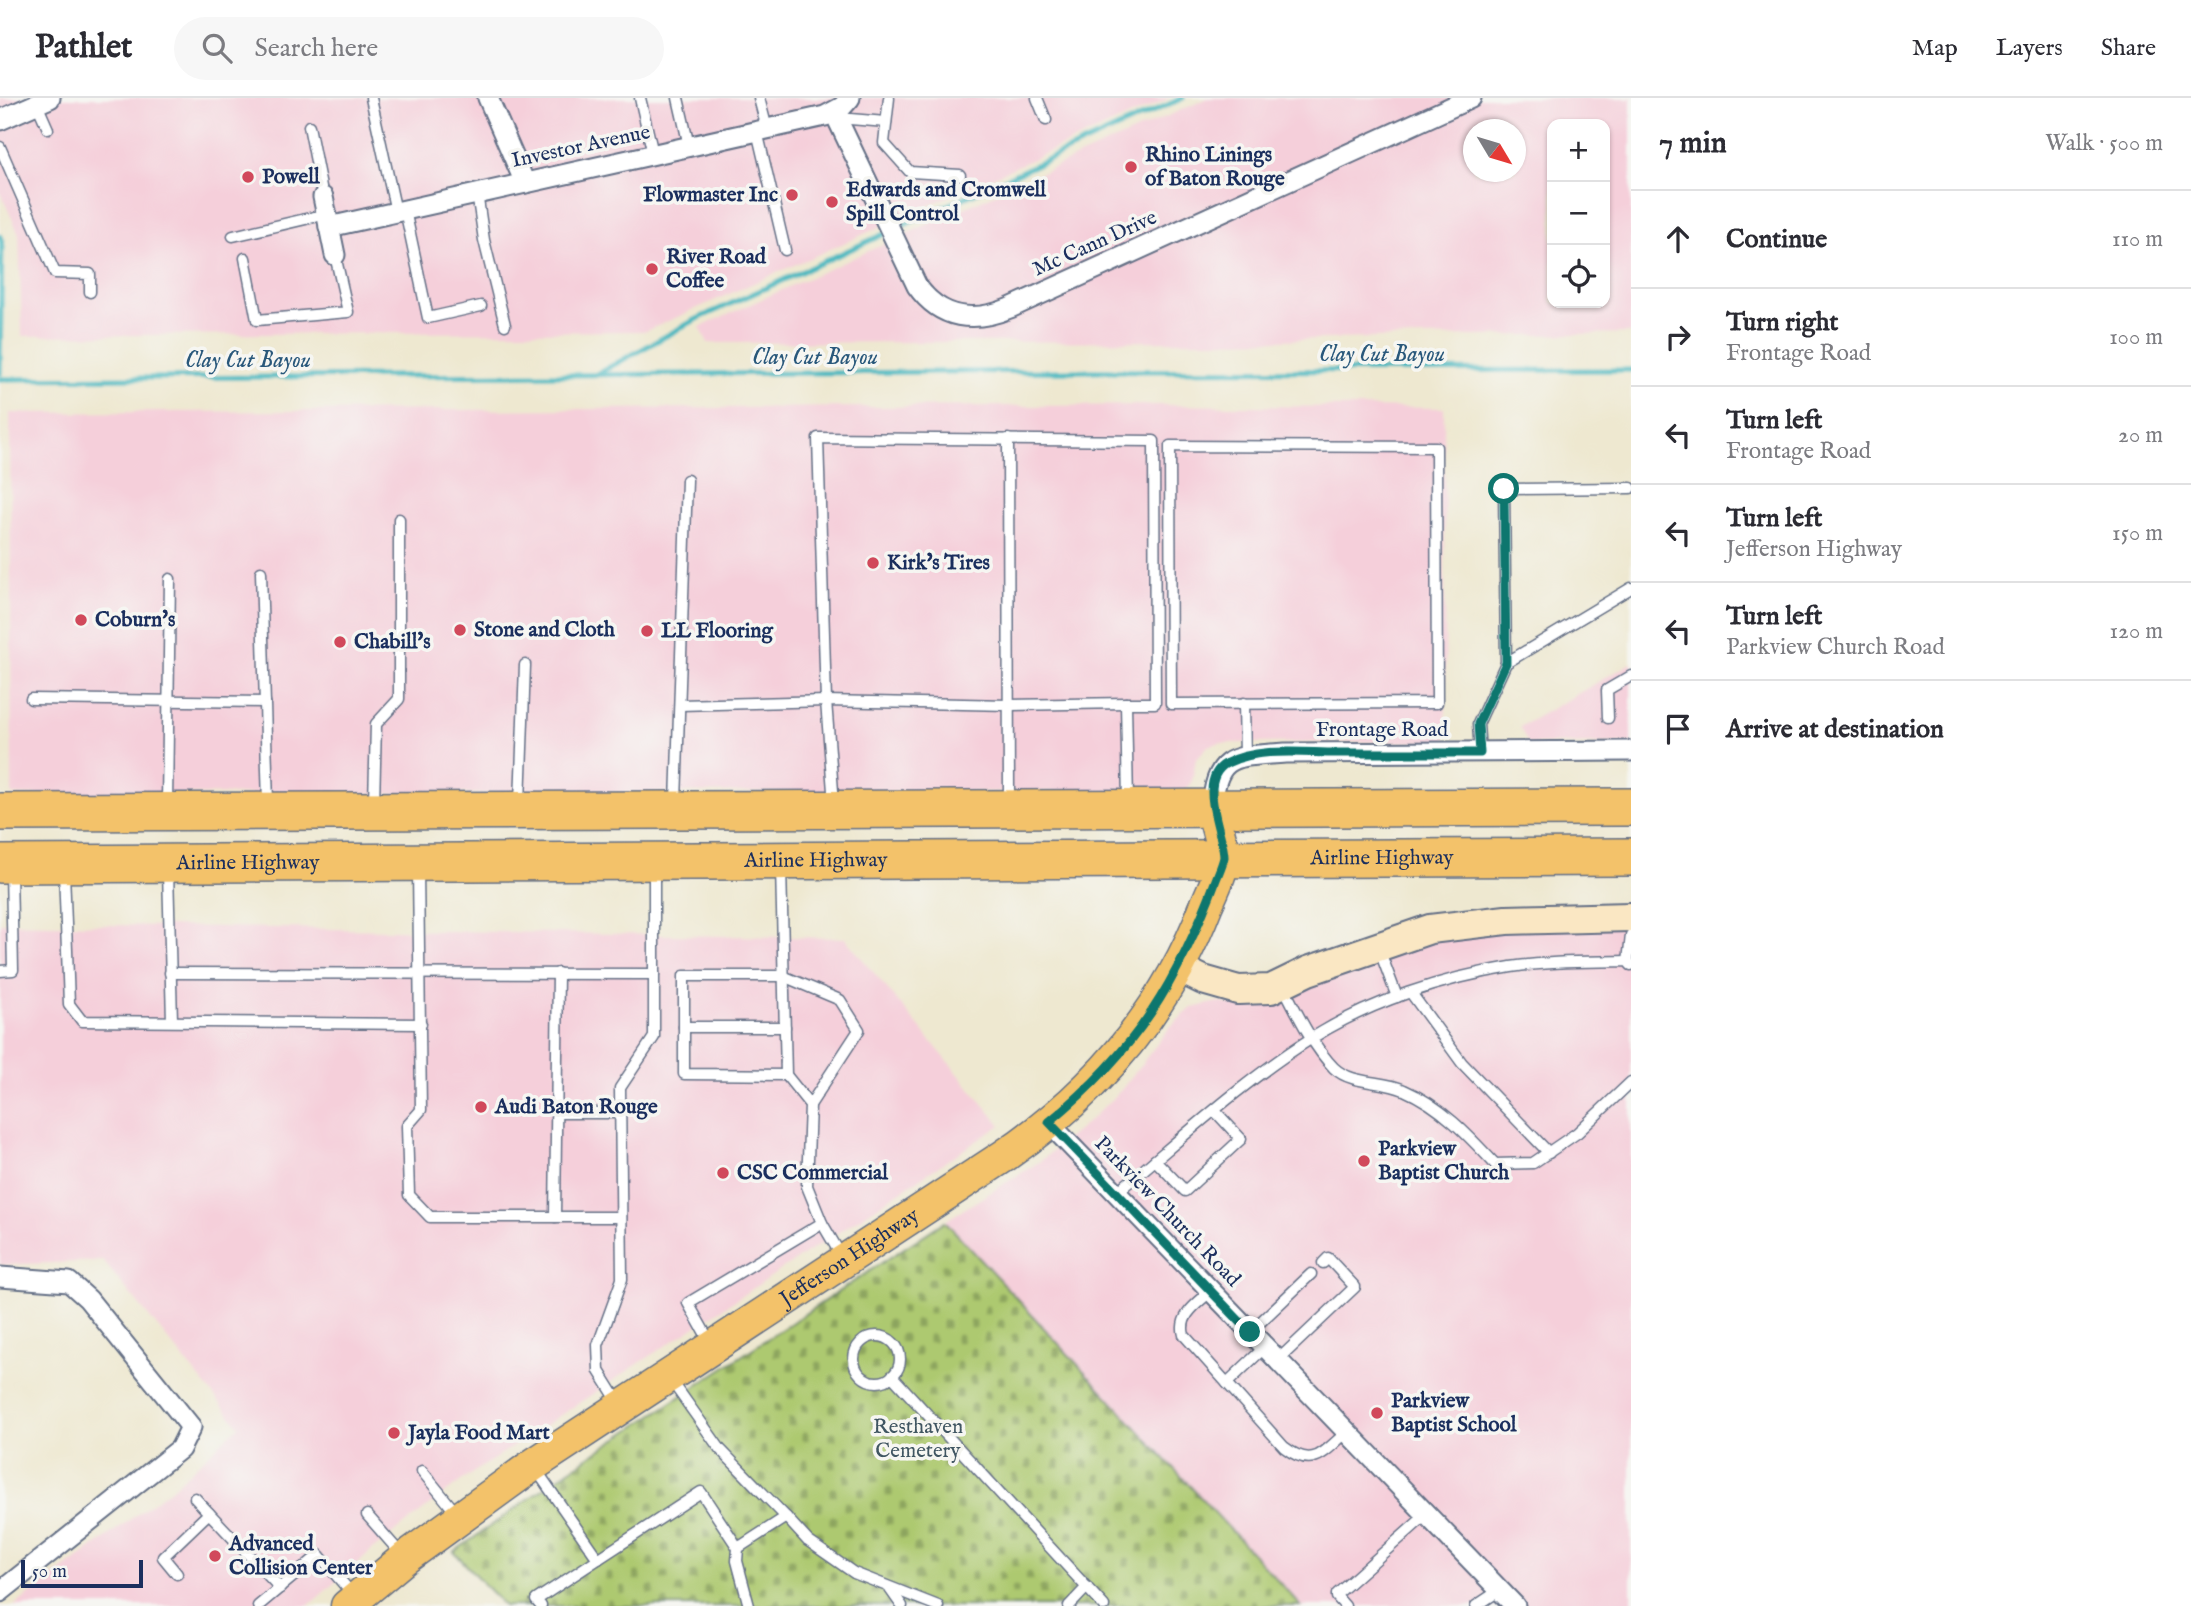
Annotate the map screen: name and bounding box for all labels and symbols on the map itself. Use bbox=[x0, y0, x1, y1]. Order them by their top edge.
street label: Investor Avenue bbox=[509, 119, 653, 175]
north arrow bbox=[1463, 119, 1526, 182]
place label: Rhino Linings of Baton Rouge bbox=[1145, 142, 1285, 193]
marker: Rhino Linings of Baton Rouge bbox=[1123, 159, 1139, 175]
place label: Powell bbox=[262, 164, 321, 191]
marker: Powell bbox=[240, 169, 256, 185]
place label: Edwards and Cromwell Spill Control bbox=[846, 177, 1047, 228]
place label: Flowmaster Inc bbox=[643, 182, 778, 209]
marker: Flowmaster Inc bbox=[784, 187, 800, 203]
marker: Edwards and Cromwell Spill Control bbox=[824, 194, 840, 210]
street label: Mc Cann Drive bbox=[1029, 204, 1162, 283]
place label: River Road Coffee bbox=[666, 244, 767, 295]
marker: River Road Coffee bbox=[644, 261, 660, 277]
water label: Clay Cut Bayou bbox=[1319, 340, 1445, 369]
water label: Clay Cut Bayou bbox=[752, 343, 878, 372]
water label: Clay Cut Bayou bbox=[185, 346, 311, 375]
route start bbox=[1488, 473, 1519, 504]
place label: Kirk's Tires bbox=[887, 550, 990, 577]
marker: Kirk's Tires bbox=[865, 555, 881, 571]
place label: Coburn's bbox=[95, 607, 175, 634]
marker: Coburn's bbox=[73, 612, 89, 628]
place label: Stone and Cloth bbox=[474, 617, 616, 644]
place label: LL Flooring bbox=[661, 618, 773, 645]
marker: Stone and Cloth bbox=[452, 622, 468, 638]
marker: LL Flooring bbox=[639, 623, 655, 639]
place label: Chabill's bbox=[354, 629, 431, 656]
marker: Chabill's bbox=[332, 634, 348, 650]
street label: Frontage Road bbox=[1316, 717, 1449, 744]
street label: Airline Highway bbox=[1309, 844, 1454, 872]
street label: Airline Highway bbox=[743, 847, 888, 874]
street label: Airline Highway bbox=[175, 849, 320, 877]
place label: Audi Baton Rouge bbox=[494, 1094, 658, 1121]
marker: Audi Baton Rouge bbox=[473, 1099, 489, 1115]
street label: Parkview Church Road bbox=[1088, 1131, 1247, 1294]
place label: Parkview Baptist Church bbox=[1378, 1136, 1510, 1187]
marker: Parkview Baptist Church bbox=[1356, 1153, 1372, 1169]
place label: CSC Commercial bbox=[737, 1160, 889, 1187]
marker: CSC Commercial bbox=[715, 1165, 731, 1181]
street label: Jefferson Highway bbox=[773, 1202, 925, 1314]
route end bbox=[1234, 1316, 1265, 1347]
place label: Parkview Baptist School bbox=[1391, 1388, 1518, 1439]
marker: Parkview Baptist School bbox=[1369, 1405, 1385, 1421]
park label: Resthaven Cemetery bbox=[873, 1414, 963, 1465]
place label: Jayla Food Mart bbox=[405, 1420, 551, 1447]
marker: Jayla Food Mart bbox=[386, 1425, 402, 1441]
place label: Advanced Collision Center bbox=[228, 1531, 373, 1582]
marker: Advanced Collision Center bbox=[207, 1548, 223, 1564]
scale bar bbox=[21, 1557, 144, 1589]

